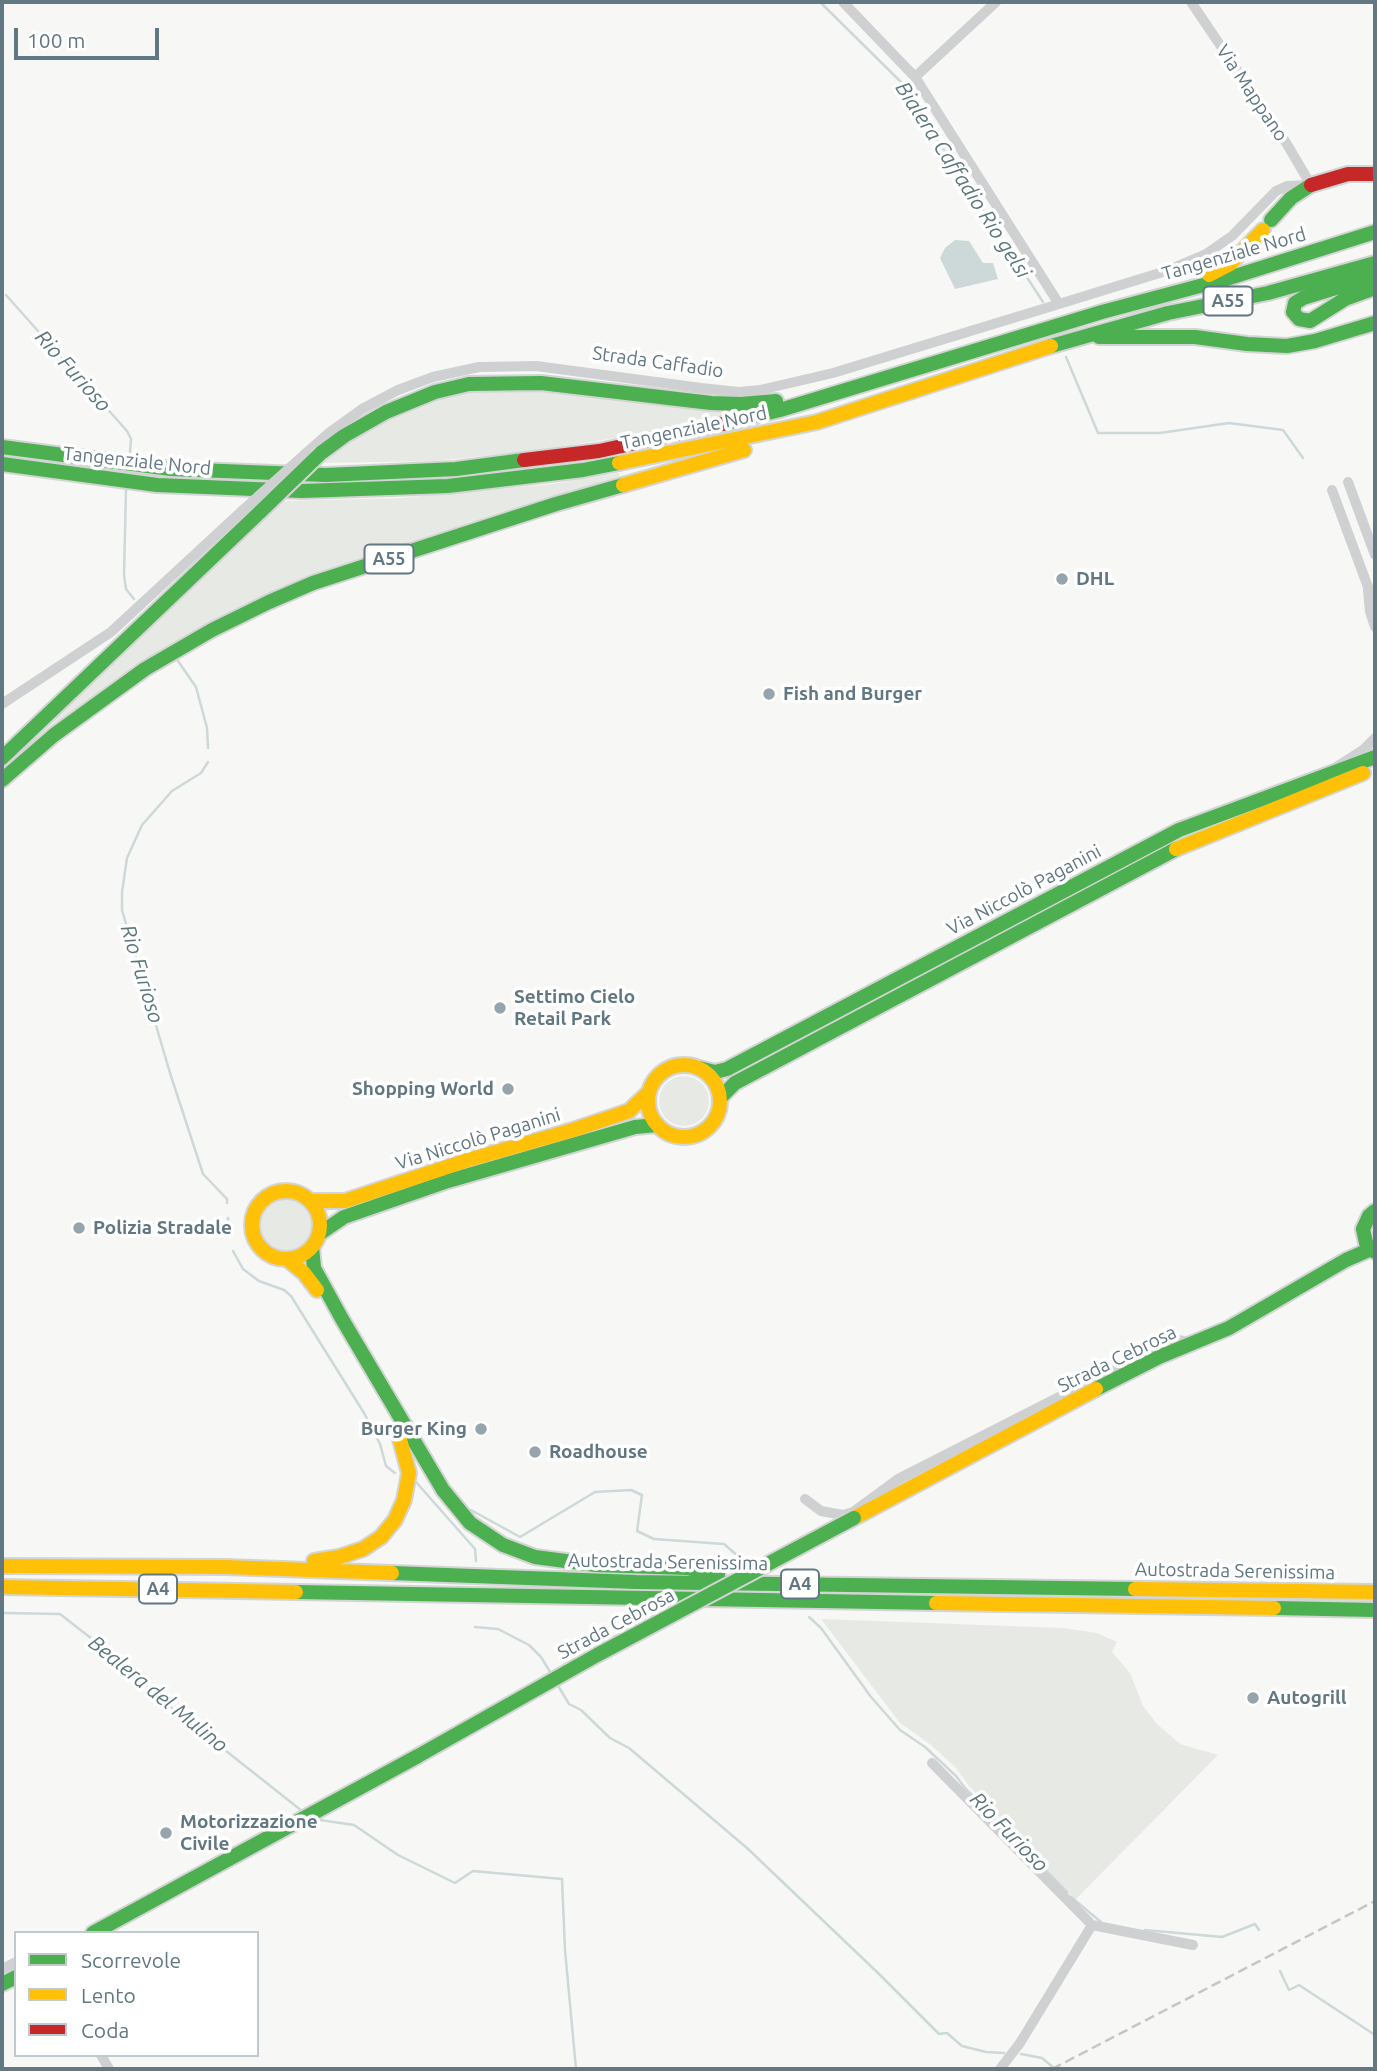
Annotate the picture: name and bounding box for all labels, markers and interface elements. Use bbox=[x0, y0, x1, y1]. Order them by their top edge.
scale bar bbox=[18, 14, 163, 58]
text: 100 m bbox=[27, 28, 85, 52]
street label: Via Mappano bbox=[1211, 40, 1293, 146]
water label: Bialera Caffadio Rio gelsi bbox=[890, 77, 1036, 283]
street label: Tangenziale Nord bbox=[1159, 223, 1309, 285]
road number: A55 bbox=[1204, 286, 1252, 316]
water label: Rio Furioso bbox=[30, 325, 116, 417]
street label: Strada Caffadio bbox=[591, 342, 725, 382]
street label: Tangenziale Nord bbox=[619, 401, 769, 455]
street label: Tangenziale Nord bbox=[62, 442, 212, 480]
road number: A55 bbox=[364, 544, 414, 574]
place label: DHL bbox=[1076, 568, 1114, 590]
marker: DHL bbox=[1054, 571, 1070, 587]
place label: Fish and Burger bbox=[783, 683, 922, 705]
marker: Fish and Burger bbox=[761, 686, 777, 702]
street label: Via Niccolò Paganini bbox=[943, 840, 1105, 940]
water label: Rio Furioso bbox=[115, 922, 169, 1026]
place label: Settimo Cielo Retail Park bbox=[514, 986, 635, 1030]
marker: Settimo Cielo Retail Park bbox=[492, 1000, 508, 1016]
place label: Shopping World bbox=[352, 1078, 494, 1100]
marker: Shopping World bbox=[500, 1081, 516, 1097]
street label: Via Niccolò Paganini bbox=[393, 1103, 563, 1175]
place label: Polizia Stradale bbox=[93, 1217, 232, 1239]
marker: Polizia Stradale bbox=[71, 1220, 87, 1236]
street label: Strada Cebrosa bbox=[1054, 1320, 1180, 1398]
place label: Burger King bbox=[361, 1418, 467, 1440]
marker: Burger King bbox=[473, 1421, 489, 1437]
place label: Roadhouse bbox=[549, 1441, 648, 1463]
marker: Roadhouse bbox=[527, 1444, 543, 1460]
street label: Autostrada Serenissima bbox=[568, 1549, 768, 1575]
street label: Autostrada Serenissima bbox=[1135, 1558, 1335, 1584]
road number: A4 bbox=[781, 1569, 819, 1598]
road number: A4 bbox=[139, 1574, 177, 1604]
street label: Strada Cebrosa bbox=[554, 1584, 678, 1664]
water label: Bealera del Mulino bbox=[83, 1630, 233, 1758]
place label: Autogrill bbox=[1267, 1687, 1347, 1709]
marker: Autogrill bbox=[1245, 1690, 1261, 1706]
water label: Rio Furioso bbox=[965, 1787, 1053, 1877]
place label: Motorizzazione Civile bbox=[180, 1811, 318, 1855]
marker: Motorizzazione Civile bbox=[158, 1825, 174, 1841]
legend bbox=[14, 1931, 259, 2057]
text: Scorrevole bbox=[81, 1948, 181, 1972]
text: Lento bbox=[81, 1983, 136, 2007]
text: Coda bbox=[81, 2018, 129, 2042]

